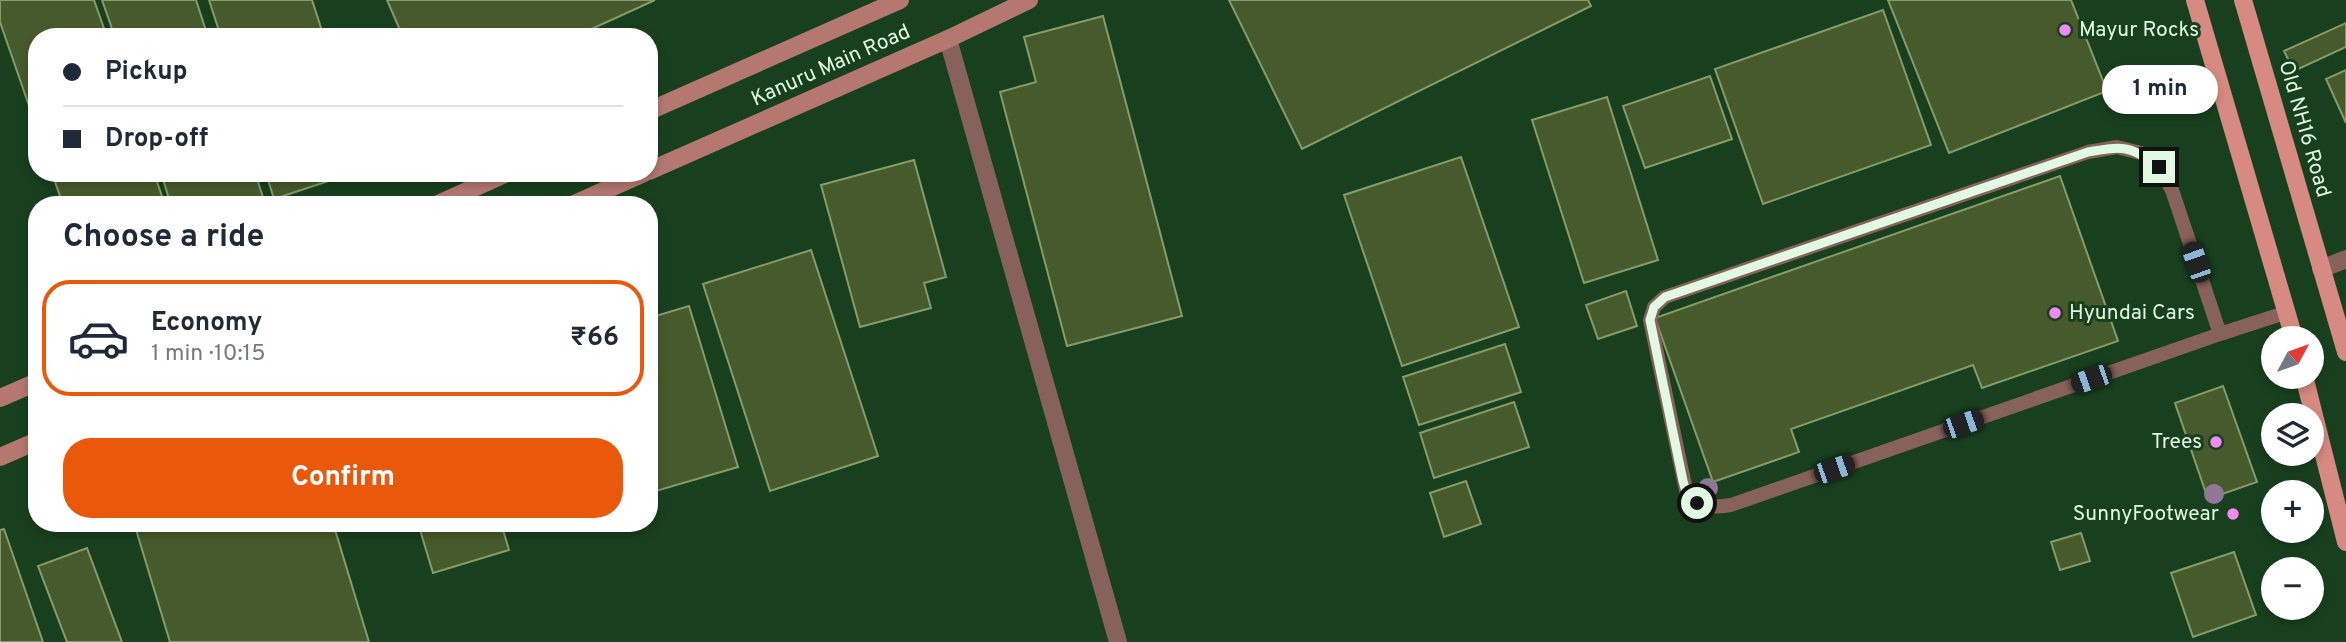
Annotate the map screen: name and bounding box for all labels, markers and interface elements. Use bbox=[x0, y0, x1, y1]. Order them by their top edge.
place label: Mayur Rocks bbox=[2079, 17, 2199, 44]
street label: Kanuru Main Road bbox=[747, 19, 915, 113]
marker: Mayur Rocks bbox=[2057, 22, 2073, 38]
text: Pickup bbox=[105, 56, 188, 89]
street label: Old NH16 Road bbox=[2272, 58, 2336, 200]
callout: 1 min bbox=[2101, 66, 2217, 114]
text: 1 min bbox=[2132, 75, 2188, 104]
text: Drop-off bbox=[105, 123, 208, 156]
route end bbox=[2143, 151, 2175, 183]
text: Choose a ride bbox=[63, 218, 264, 258]
car bbox=[2180, 239, 2213, 285]
place label: Hyundai Cars bbox=[2069, 300, 2195, 327]
marker: Hyundai Cars bbox=[2047, 305, 2063, 321]
icon: car bbox=[67, 307, 130, 370]
text: Economy bbox=[151, 307, 262, 340]
text: ₹66 bbox=[570, 322, 619, 355]
north arrow bbox=[2261, 326, 2324, 388]
map controls bbox=[2261, 326, 2324, 620]
text: 1 min · 10:15 bbox=[151, 340, 265, 369]
car bbox=[2068, 362, 2115, 396]
button: layers bbox=[2261, 403, 2324, 466]
car bbox=[1940, 407, 1987, 441]
place label: Trees bbox=[2151, 429, 2202, 456]
marker: Trees bbox=[2208, 434, 2224, 450]
button: Confirm bbox=[63, 438, 623, 518]
car bbox=[1811, 452, 1858, 486]
button: + bbox=[2261, 480, 2324, 543]
route start bbox=[1681, 487, 1713, 519]
place label: SunnyFootwear bbox=[2073, 501, 2219, 528]
marker: SunnyFootwear bbox=[2225, 506, 2241, 522]
button: − bbox=[2261, 557, 2324, 620]

